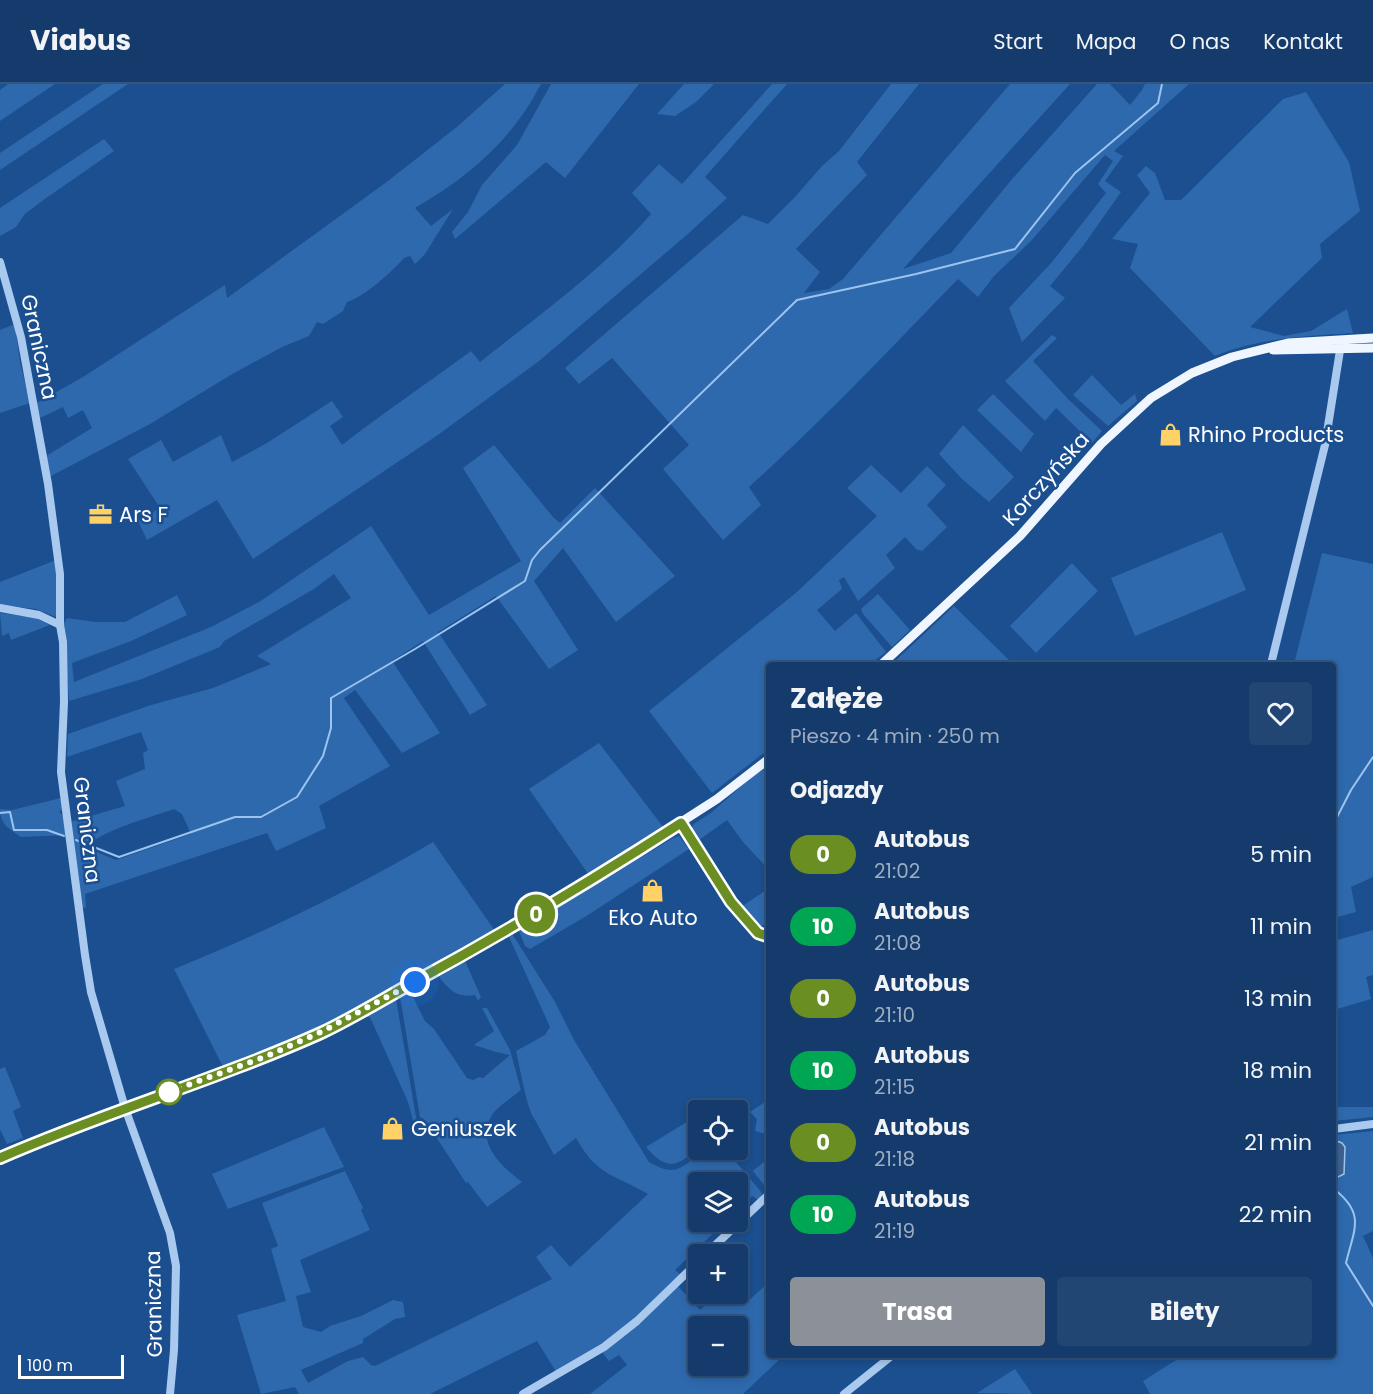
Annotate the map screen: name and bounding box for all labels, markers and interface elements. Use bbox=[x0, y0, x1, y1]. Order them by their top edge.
text: Viabus bbox=[30, 21, 131, 60]
text: Start bbox=[993, 27, 1043, 56]
text: Mapa bbox=[1076, 27, 1137, 56]
text: O nas bbox=[1170, 27, 1230, 56]
text: Kontakt bbox=[1263, 27, 1343, 56]
street label: Graniczna bbox=[14, 292, 65, 402]
place label: Rhino Products bbox=[1188, 420, 1344, 449]
shop icon: Rhino Products bbox=[1157, 422, 1183, 448]
street label: Korczyńska bbox=[996, 425, 1096, 532]
place label: Ars F bbox=[119, 500, 168, 529]
office icon: Ars F bbox=[88, 502, 114, 528]
text: Załęże bbox=[790, 679, 883, 718]
button: heart bbox=[1249, 682, 1312, 745]
text: Pieszo · 4 min · 250 m bbox=[790, 722, 1000, 750]
street label: Graniczna bbox=[67, 775, 108, 885]
text: Odjazdy bbox=[790, 775, 883, 806]
text: Autobus bbox=[874, 824, 970, 855]
text: 5 min bbox=[1250, 839, 1312, 870]
text: 0 bbox=[816, 840, 830, 869]
text: 21:02 bbox=[874, 857, 920, 885]
shop icon: Eko Auto bbox=[640, 877, 666, 903]
line badge: 0 bbox=[516, 894, 556, 934]
text: Autobus bbox=[874, 896, 970, 927]
text: 0 bbox=[529, 900, 543, 929]
place label: Eko Auto bbox=[608, 903, 698, 932]
text: 11 min bbox=[1250, 911, 1312, 942]
text: 10 bbox=[812, 912, 834, 941]
text: 21:08 bbox=[874, 929, 921, 957]
your location bbox=[400, 967, 430, 997]
text: Autobus bbox=[874, 968, 970, 999]
text: 13 min bbox=[1244, 983, 1312, 1014]
text: 0 bbox=[816, 984, 830, 1013]
text: 21:10 bbox=[874, 1001, 915, 1029]
text: Autobus bbox=[874, 1040, 970, 1071]
text: 18 min bbox=[1243, 1055, 1312, 1086]
text: 10 bbox=[812, 1056, 834, 1085]
text: 21:15 bbox=[874, 1073, 915, 1101]
unlabelled marker bbox=[156, 1079, 182, 1105]
map controls bbox=[688, 1100, 748, 1376]
button: locate bbox=[688, 1100, 748, 1160]
text: Autobus bbox=[874, 1112, 970, 1143]
place label: Geniuszek bbox=[411, 1114, 517, 1143]
shop icon: Geniuszek bbox=[380, 1116, 406, 1142]
text: 21 min bbox=[1244, 1127, 1312, 1158]
text: 0 bbox=[816, 1128, 830, 1157]
text: 21:18 bbox=[874, 1145, 915, 1173]
button: layers bbox=[688, 1172, 748, 1232]
text: Autobus bbox=[874, 1184, 970, 1215]
text: 22 min bbox=[1239, 1199, 1312, 1230]
text: 10 bbox=[812, 1200, 834, 1229]
text: 21:19 bbox=[874, 1217, 915, 1245]
button: + bbox=[688, 1244, 748, 1304]
street label: Graniczna bbox=[138, 1250, 169, 1358]
button: Trasa bbox=[790, 1277, 1045, 1346]
button: Bilety bbox=[1057, 1277, 1312, 1346]
button: − bbox=[688, 1316, 748, 1376]
scale bar bbox=[18, 1352, 124, 1380]
text: 100 m bbox=[27, 1354, 73, 1377]

